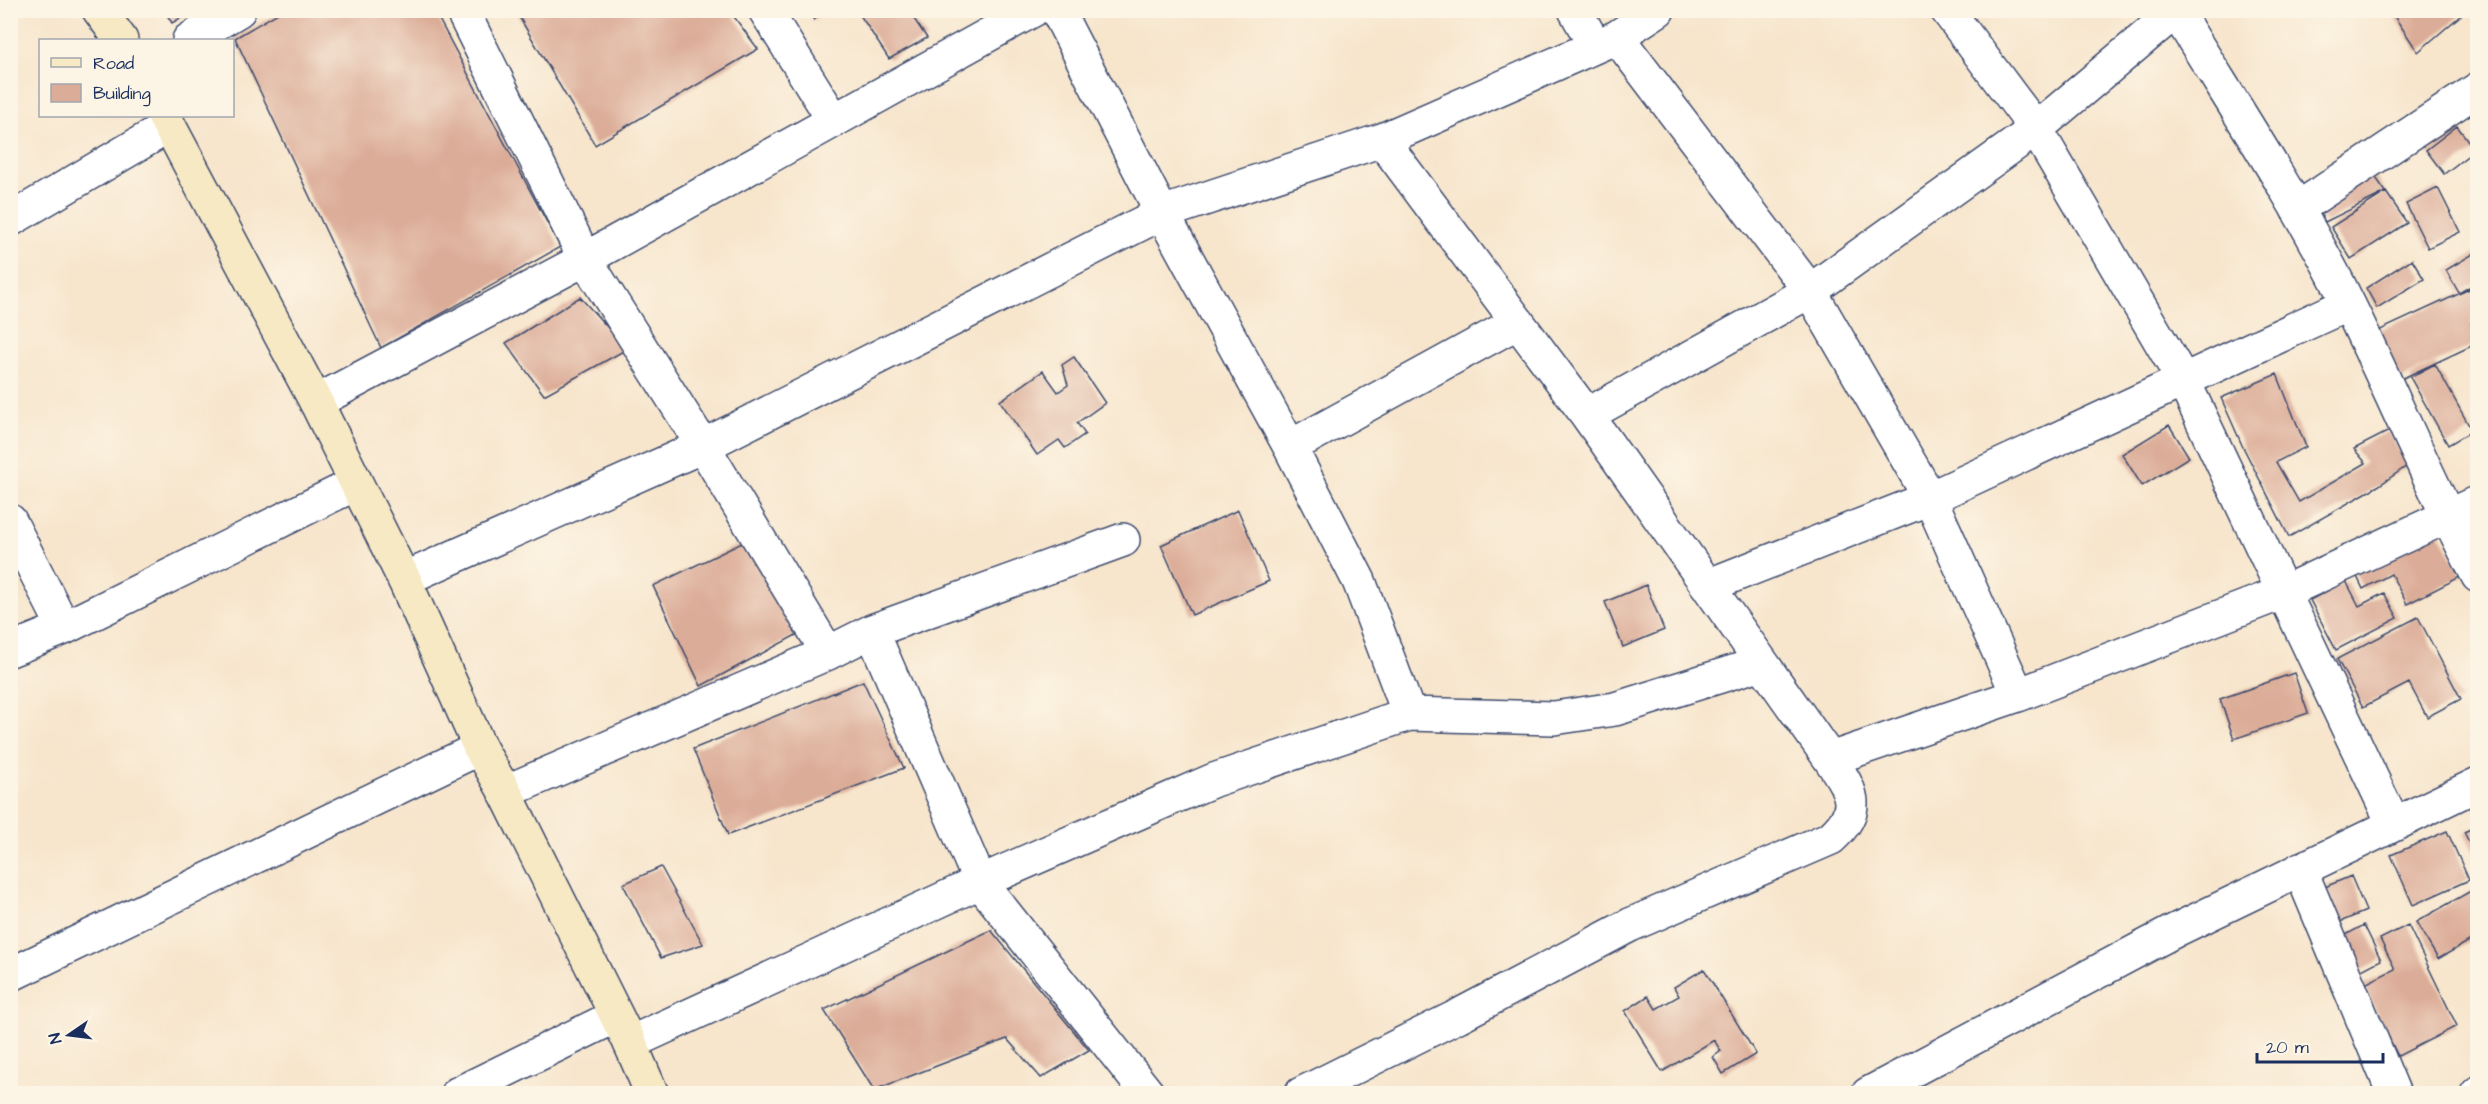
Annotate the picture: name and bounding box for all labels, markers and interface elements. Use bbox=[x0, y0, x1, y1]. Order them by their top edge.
legend bbox=[39, 39, 234, 117]
text: Road bbox=[93, 51, 134, 76]
text: Building bbox=[93, 81, 151, 107]
north arrow bbox=[39, 1005, 99, 1065]
scale bar bbox=[2257, 1026, 2383, 1064]
text: N bbox=[44, 1031, 67, 1046]
text: 20 m bbox=[2266, 1035, 2309, 1060]

